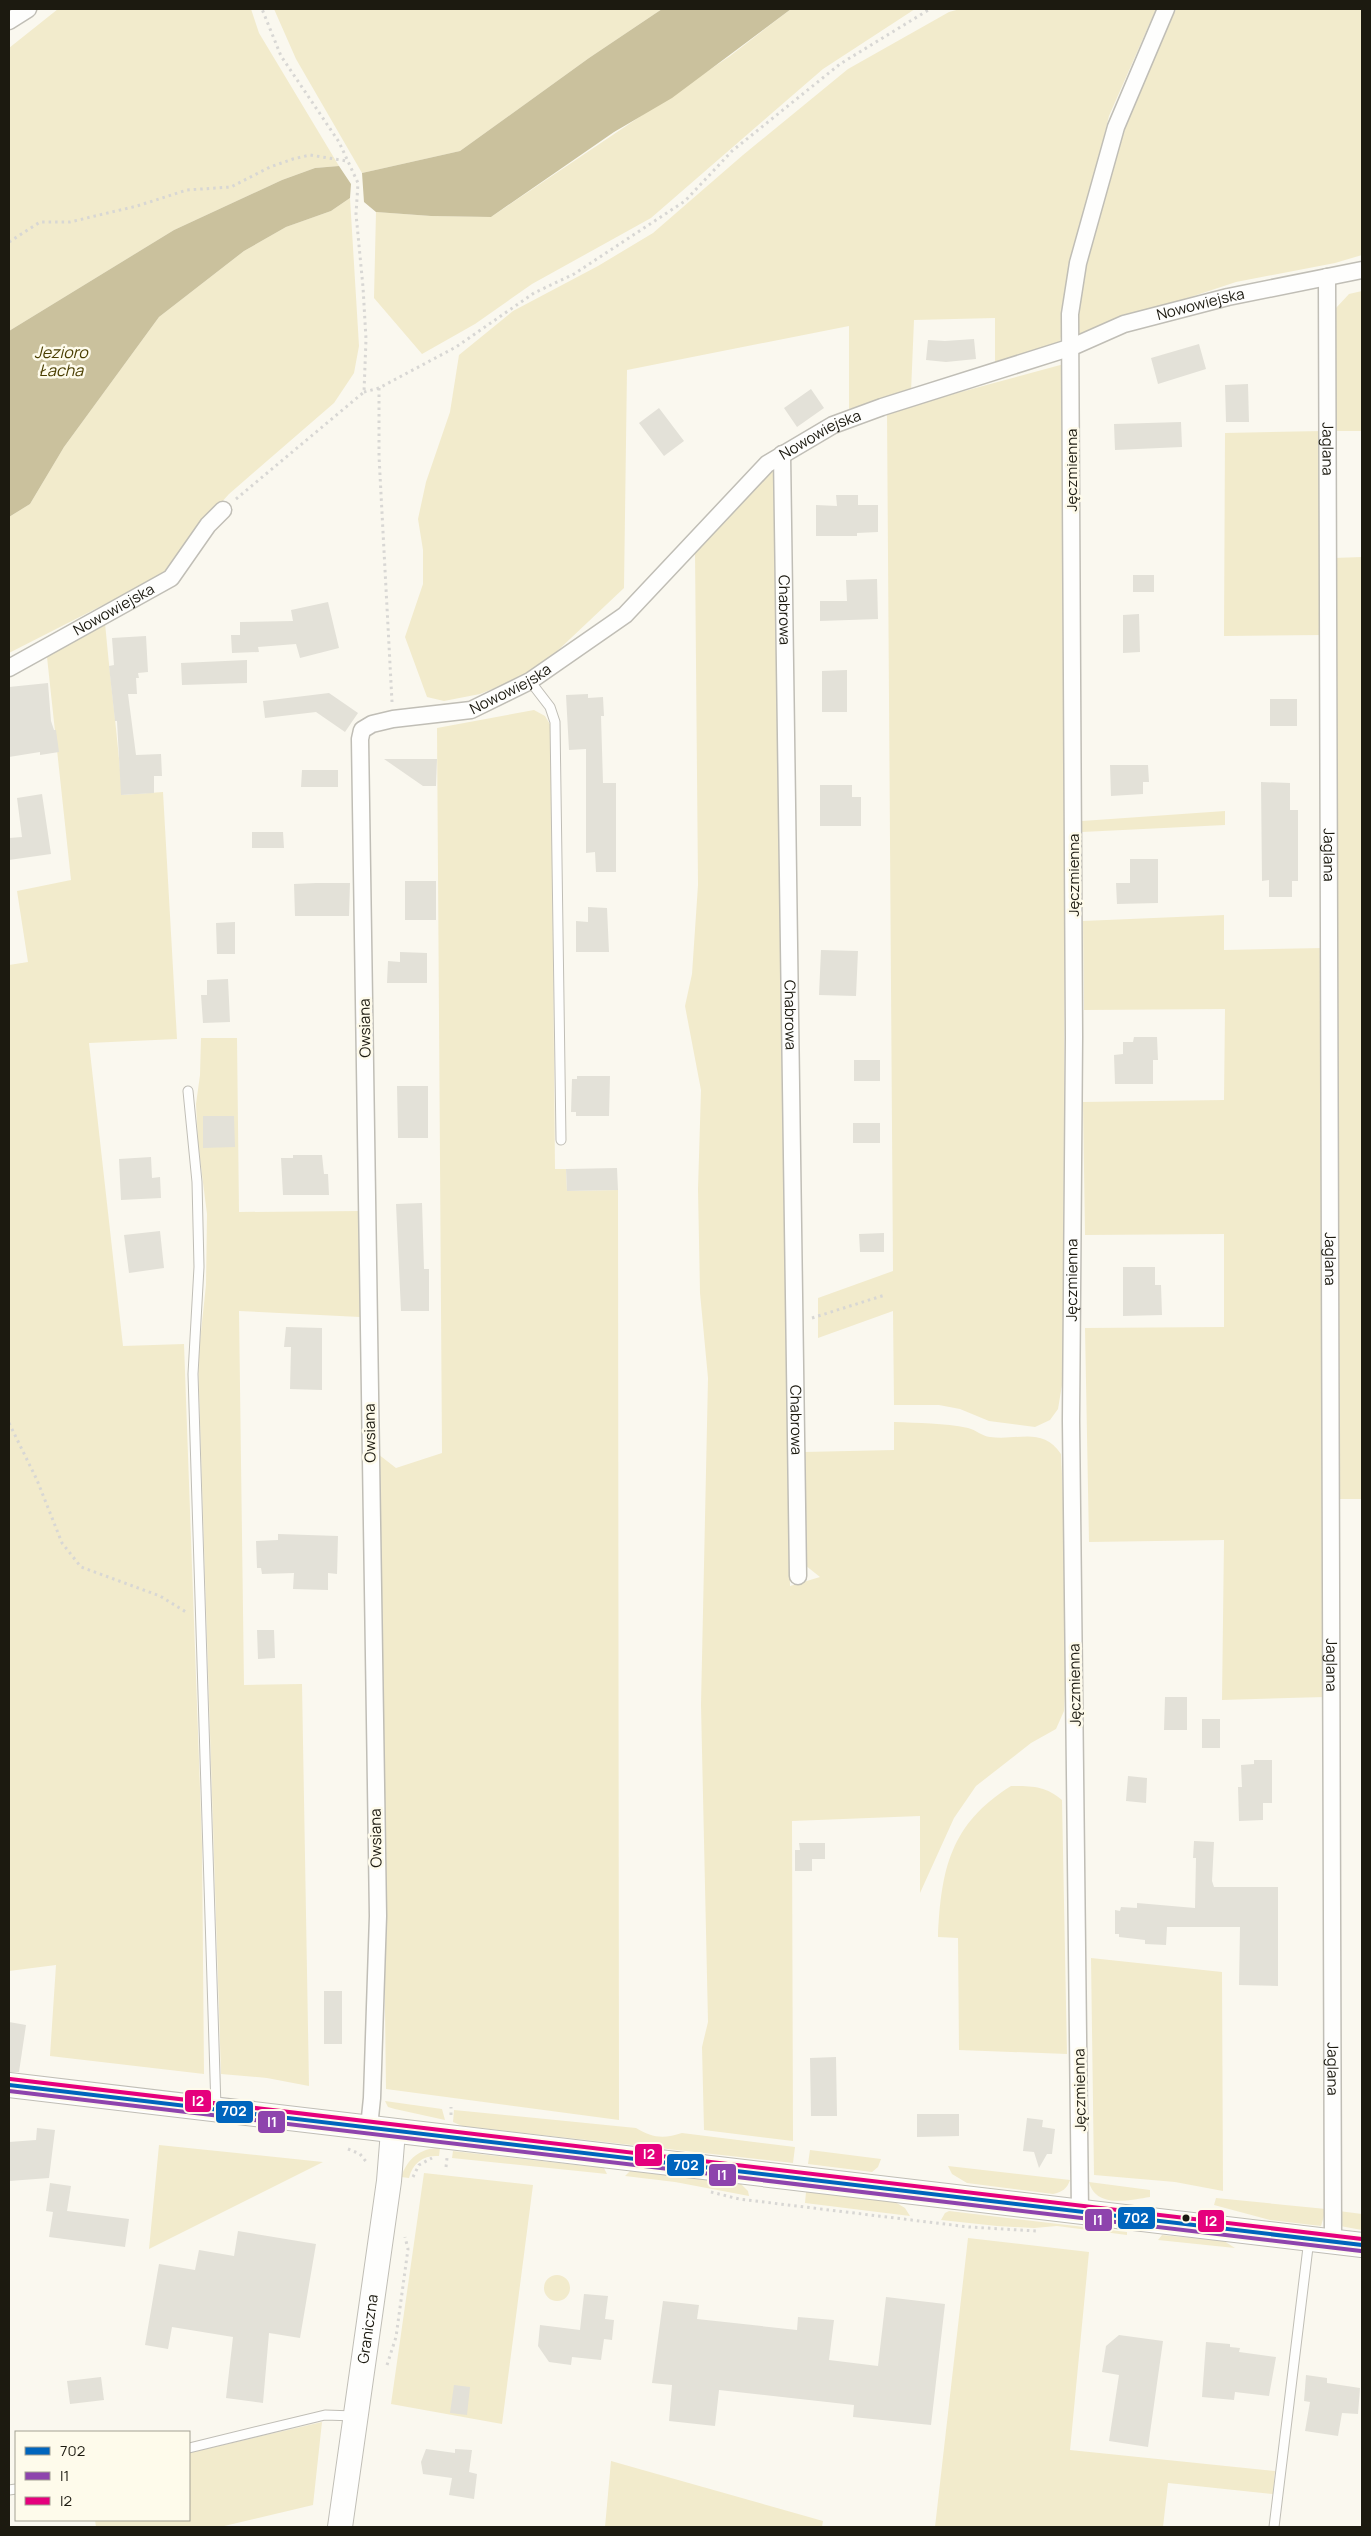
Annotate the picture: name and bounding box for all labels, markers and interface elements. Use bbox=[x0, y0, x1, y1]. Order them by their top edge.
street label: Nowowiejska bbox=[1154, 283, 1246, 325]
water label: Jezioro Łacha bbox=[34, 341, 89, 381]
street label: Nowowiejska bbox=[775, 405, 864, 464]
street label: Jaglana bbox=[1317, 422, 1339, 476]
street label: Jęczmienna bbox=[1061, 429, 1082, 511]
street label: Chabrowa bbox=[774, 575, 796, 645]
street label: Nowowiejska bbox=[69, 578, 158, 640]
street label: Nowowiejska bbox=[466, 658, 555, 719]
street label: Jaglana bbox=[1319, 828, 1340, 882]
street label: Jęczmienna bbox=[1063, 834, 1084, 916]
street label: Chabrowa bbox=[780, 980, 801, 1050]
street label: Owsiana bbox=[353, 998, 376, 1058]
street label: Jaglana bbox=[1320, 1232, 1341, 1286]
street label: Jęczmienna bbox=[1061, 1238, 1082, 1322]
street label: Chabrowa bbox=[785, 1385, 807, 1455]
street label: Owsiana bbox=[358, 1403, 381, 1463]
street label: Jaglana bbox=[1321, 1638, 1342, 1692]
street label: Jęczmienna bbox=[1063, 1643, 1086, 1727]
street label: Owsiana bbox=[364, 1808, 387, 1868]
street label: Jaglana bbox=[1322, 2042, 1344, 2096]
street label: Jęczmienna bbox=[1068, 2048, 1091, 2132]
line badge: I2 bbox=[184, 2089, 212, 2113]
text: I2 bbox=[192, 2091, 204, 2110]
line badge: 702 bbox=[215, 2100, 254, 2124]
text: 702 bbox=[221, 2101, 247, 2120]
line badge: I1 bbox=[257, 2110, 286, 2134]
text: I1 bbox=[267, 2112, 277, 2131]
line badge: I2 bbox=[634, 2143, 663, 2167]
text: I2 bbox=[643, 2144, 655, 2163]
line badge: 702 bbox=[666, 2153, 705, 2177]
text: 702 bbox=[673, 2155, 699, 2174]
line badge: I1 bbox=[708, 2163, 737, 2187]
text: I1 bbox=[717, 2165, 727, 2184]
line badge: 702 bbox=[1117, 2206, 1156, 2230]
line badge: I1 bbox=[1084, 2208, 1113, 2232]
text: 702 bbox=[1123, 2208, 1149, 2227]
line badge: I2 bbox=[1197, 2209, 1225, 2233]
text: I1 bbox=[1093, 2210, 1103, 2229]
text: I2 bbox=[1205, 2211, 1217, 2230]
unlabelled marker bbox=[1181, 2213, 1191, 2223]
street label: Graniczna bbox=[352, 2293, 383, 2365]
legend bbox=[15, 2431, 190, 2521]
text: 702 bbox=[60, 2440, 85, 2461]
text: I1 bbox=[60, 2465, 69, 2486]
text: I2 bbox=[60, 2490, 72, 2511]

